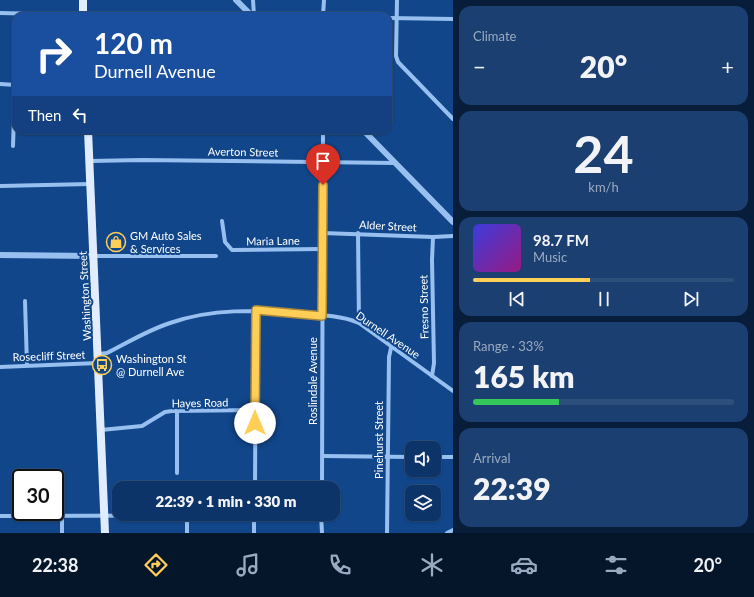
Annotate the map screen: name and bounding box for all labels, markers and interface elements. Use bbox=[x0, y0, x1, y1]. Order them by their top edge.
text: 120 m bbox=[94, 26, 173, 60]
icon: right bbox=[28, 28, 80, 80]
text: Climate bbox=[473, 28, 516, 44]
text: 20° bbox=[580, 48, 627, 84]
text: − bbox=[473, 53, 486, 80]
text: + bbox=[721, 53, 734, 80]
text: Durnell Avenue bbox=[94, 60, 216, 82]
icon: left bbox=[69, 104, 91, 126]
text: Then bbox=[28, 106, 61, 124]
text: 24 bbox=[573, 122, 634, 184]
street label: Averton Street bbox=[208, 144, 278, 159]
pin bbox=[306, 144, 340, 185]
icon: arrive bbox=[312, 150, 334, 172]
text: km/h bbox=[588, 179, 619, 195]
street label: Alder Street bbox=[359, 218, 417, 234]
place label: GM Auto Sales & Services bbox=[130, 229, 202, 255]
shop icon: GM Auto Sales & Services bbox=[105, 231, 127, 253]
text: 98.7 FM bbox=[533, 231, 589, 249]
street label: Maria Lane bbox=[246, 234, 300, 247]
text: Music bbox=[533, 249, 567, 265]
street label: Washington Street bbox=[76, 251, 93, 341]
street label: Fresno Street bbox=[416, 275, 431, 339]
icon: previous bbox=[506, 288, 528, 310]
icon: pause bbox=[593, 288, 615, 310]
icon: next bbox=[680, 288, 702, 310]
street label: Durnell Avenue bbox=[354, 308, 423, 361]
street label: Roslindale Avenue bbox=[306, 337, 319, 425]
text: Range · 33% bbox=[473, 338, 544, 354]
street label: Rosecliff Street bbox=[12, 348, 86, 363]
place label: Washington St @ Durnell Ave bbox=[116, 352, 186, 378]
bus stop icon: Washington St @ Durnell Ave bbox=[91, 354, 113, 376]
text: 165 km bbox=[473, 358, 574, 394]
street label: Hayes Road bbox=[171, 396, 229, 409]
street label: Pinehurst Street bbox=[372, 401, 385, 479]
position arrow bbox=[234, 402, 276, 444]
map controls bbox=[405, 441, 441, 521]
button: sound bbox=[405, 441, 441, 477]
text: Arrival bbox=[473, 450, 510, 466]
speed limit sign: 30 bbox=[12, 469, 64, 521]
text: 22:39 bbox=[473, 470, 551, 506]
button: layers bbox=[405, 485, 441, 521]
text: 22:39 · 1 min · 330 m bbox=[155, 492, 297, 510]
icon: directions bbox=[142, 551, 170, 579]
icon: music bbox=[234, 551, 262, 579]
icon: phone bbox=[326, 551, 354, 579]
icon: climate bbox=[418, 551, 446, 579]
icon: car bbox=[510, 551, 538, 579]
icon: filters bbox=[602, 551, 630, 579]
text: 22:38 bbox=[32, 554, 78, 576]
text: 20° bbox=[694, 554, 722, 576]

